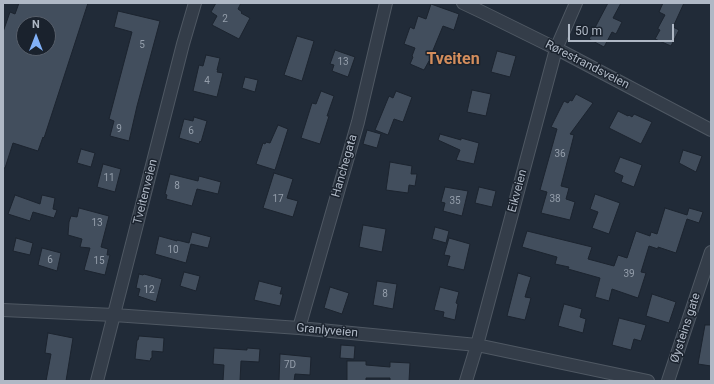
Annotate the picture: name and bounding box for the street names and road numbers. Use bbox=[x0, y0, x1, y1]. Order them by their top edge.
street label: Rørestrandsveien bbox=[542, 38, 632, 92]
street label: Hanchegata bbox=[329, 133, 361, 199]
street label: Tveitenveien bbox=[131, 158, 161, 226]
street label: Eikveien bbox=[505, 168, 531, 214]
street label: Øysteins gate bbox=[668, 291, 704, 365]
street label: Granlyveien bbox=[296, 321, 358, 341]

